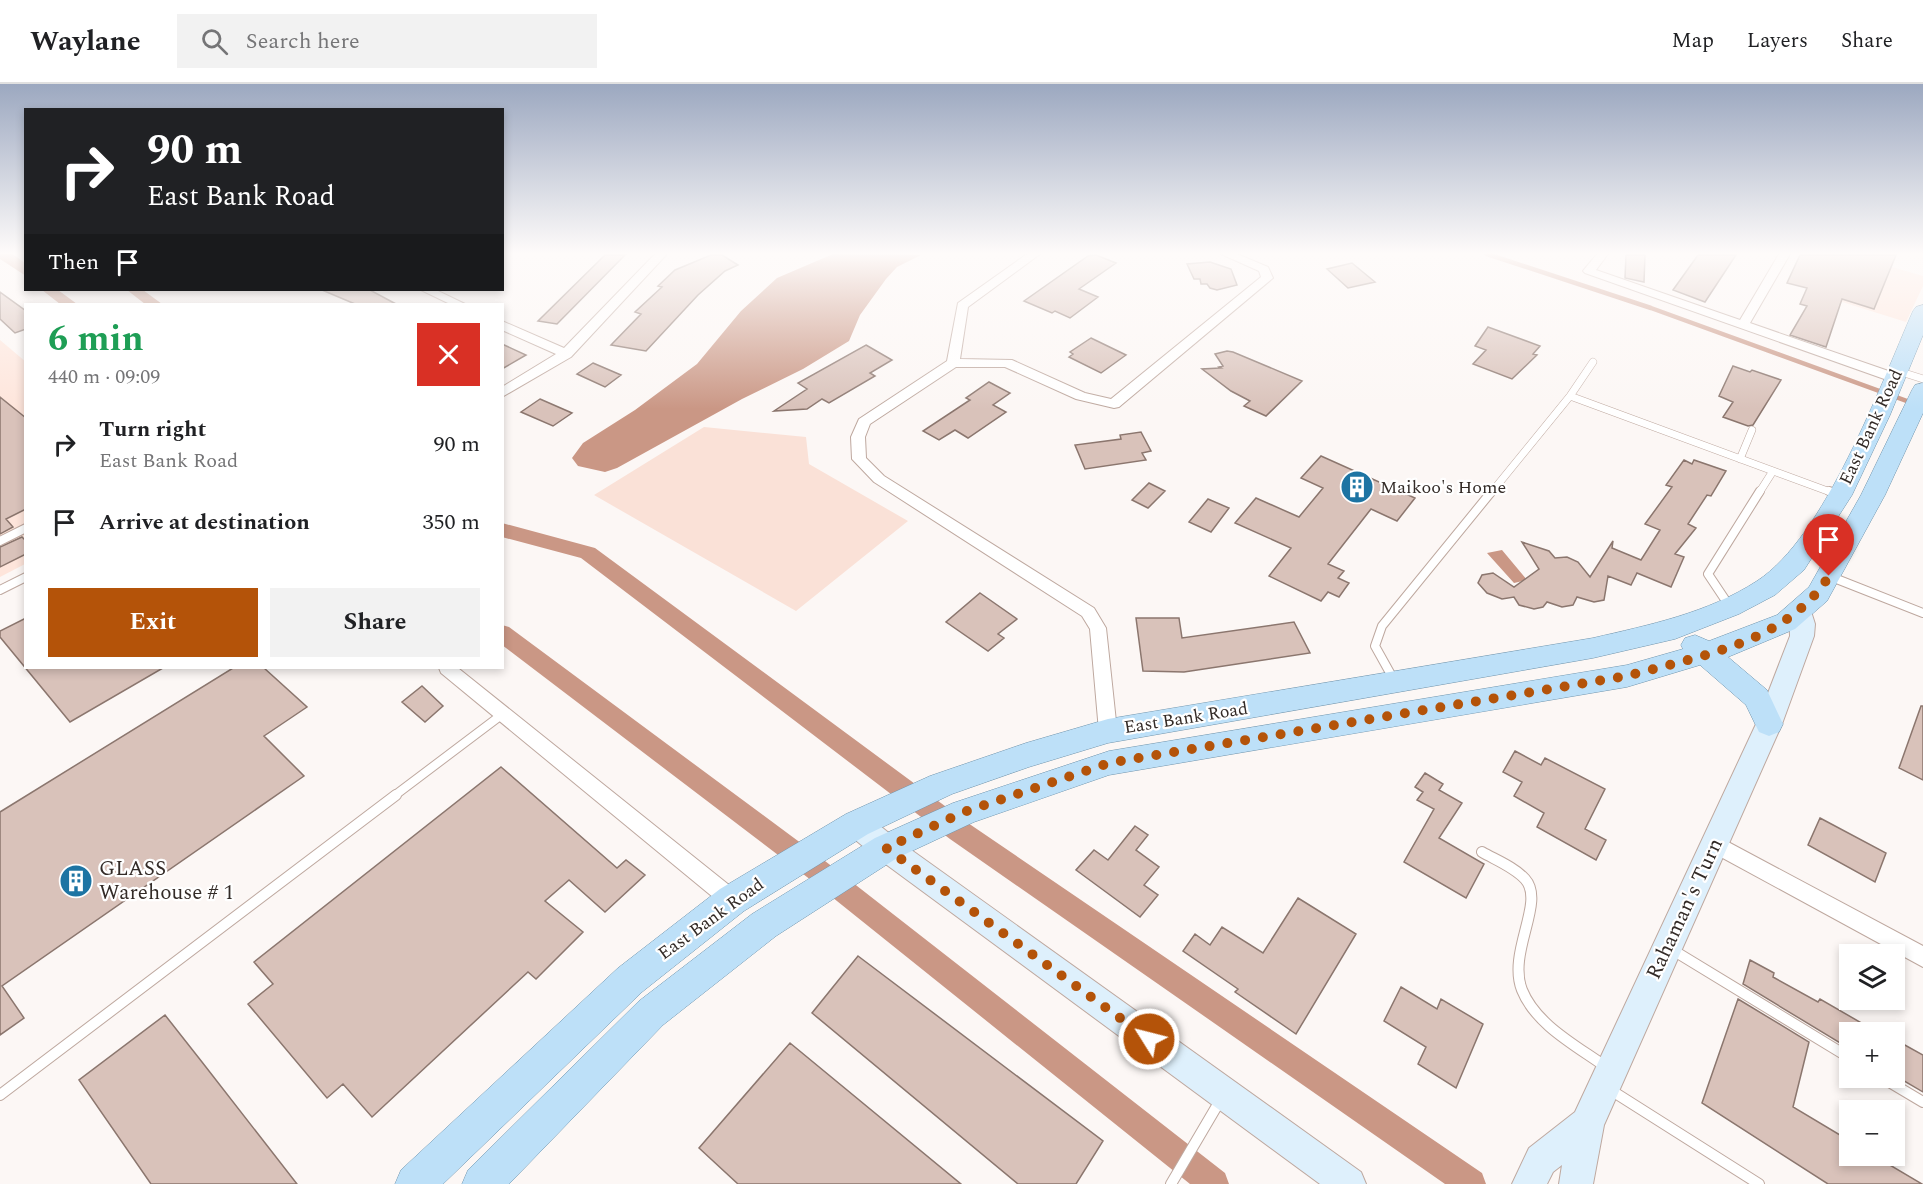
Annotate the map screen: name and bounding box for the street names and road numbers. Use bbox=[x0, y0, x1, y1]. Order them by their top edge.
street label: East Bank Road bbox=[1832, 365, 1910, 489]
street label: East Bank Road bbox=[1122, 695, 1250, 741]
street label: Rahaman's Turn bbox=[1638, 833, 1732, 985]
street label: East Bank Road bbox=[652, 871, 770, 967]

